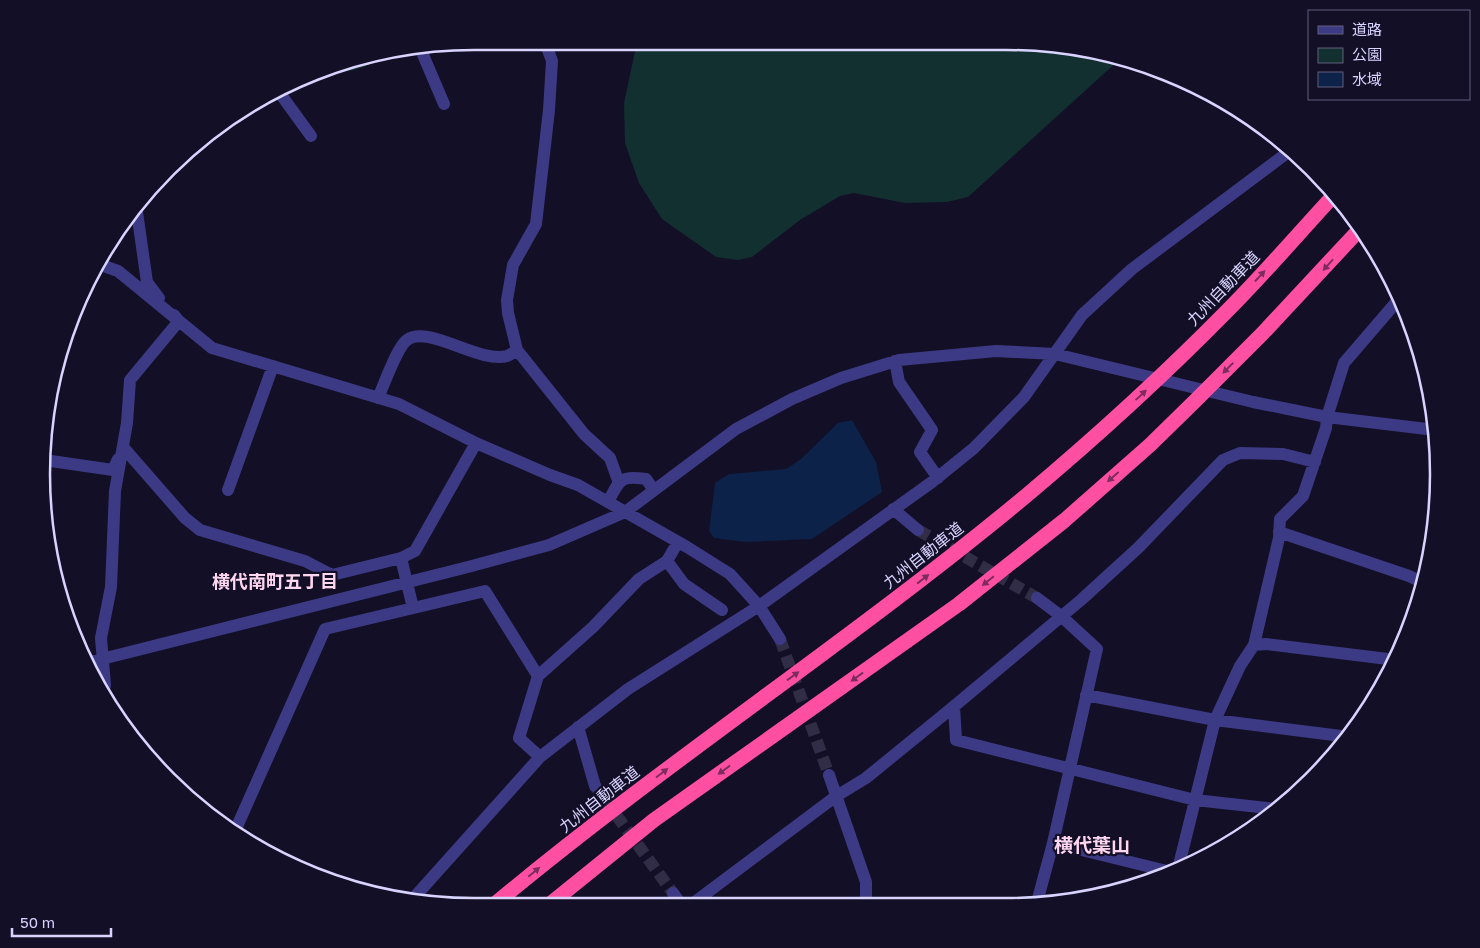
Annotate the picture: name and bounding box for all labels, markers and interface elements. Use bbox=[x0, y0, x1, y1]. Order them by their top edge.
legend bbox=[1308, 10, 1470, 100]
text: 道路 bbox=[1352, 20, 1382, 38]
text: 公園 bbox=[1352, 45, 1382, 63]
text: 水域 bbox=[1352, 70, 1382, 88]
street label: 九州自動車道 bbox=[1182, 247, 1264, 329]
one-way arrow bbox=[1322, 258, 1333, 271]
one-way arrow bbox=[1254, 270, 1266, 282]
one-way arrow bbox=[1222, 362, 1234, 374]
one-way arrow bbox=[1134, 389, 1146, 401]
one-way arrow bbox=[1108, 471, 1120, 483]
street label: 九州自動車道 bbox=[879, 518, 967, 592]
district label: 横代南町五丁目 bbox=[212, 570, 338, 592]
one-way arrow bbox=[916, 573, 929, 584]
one-way arrow bbox=[982, 575, 995, 586]
one-way arrow bbox=[786, 671, 800, 681]
one-way arrow bbox=[851, 672, 864, 682]
street label: 九州自動車道 bbox=[555, 762, 643, 836]
one-way arrow bbox=[717, 765, 731, 775]
one-way arrow bbox=[655, 767, 668, 778]
district label: 横代葉山 bbox=[1054, 833, 1130, 856]
one-way arrow bbox=[527, 867, 540, 878]
scale bar bbox=[12, 906, 111, 938]
text: 50 m bbox=[20, 913, 55, 931]

